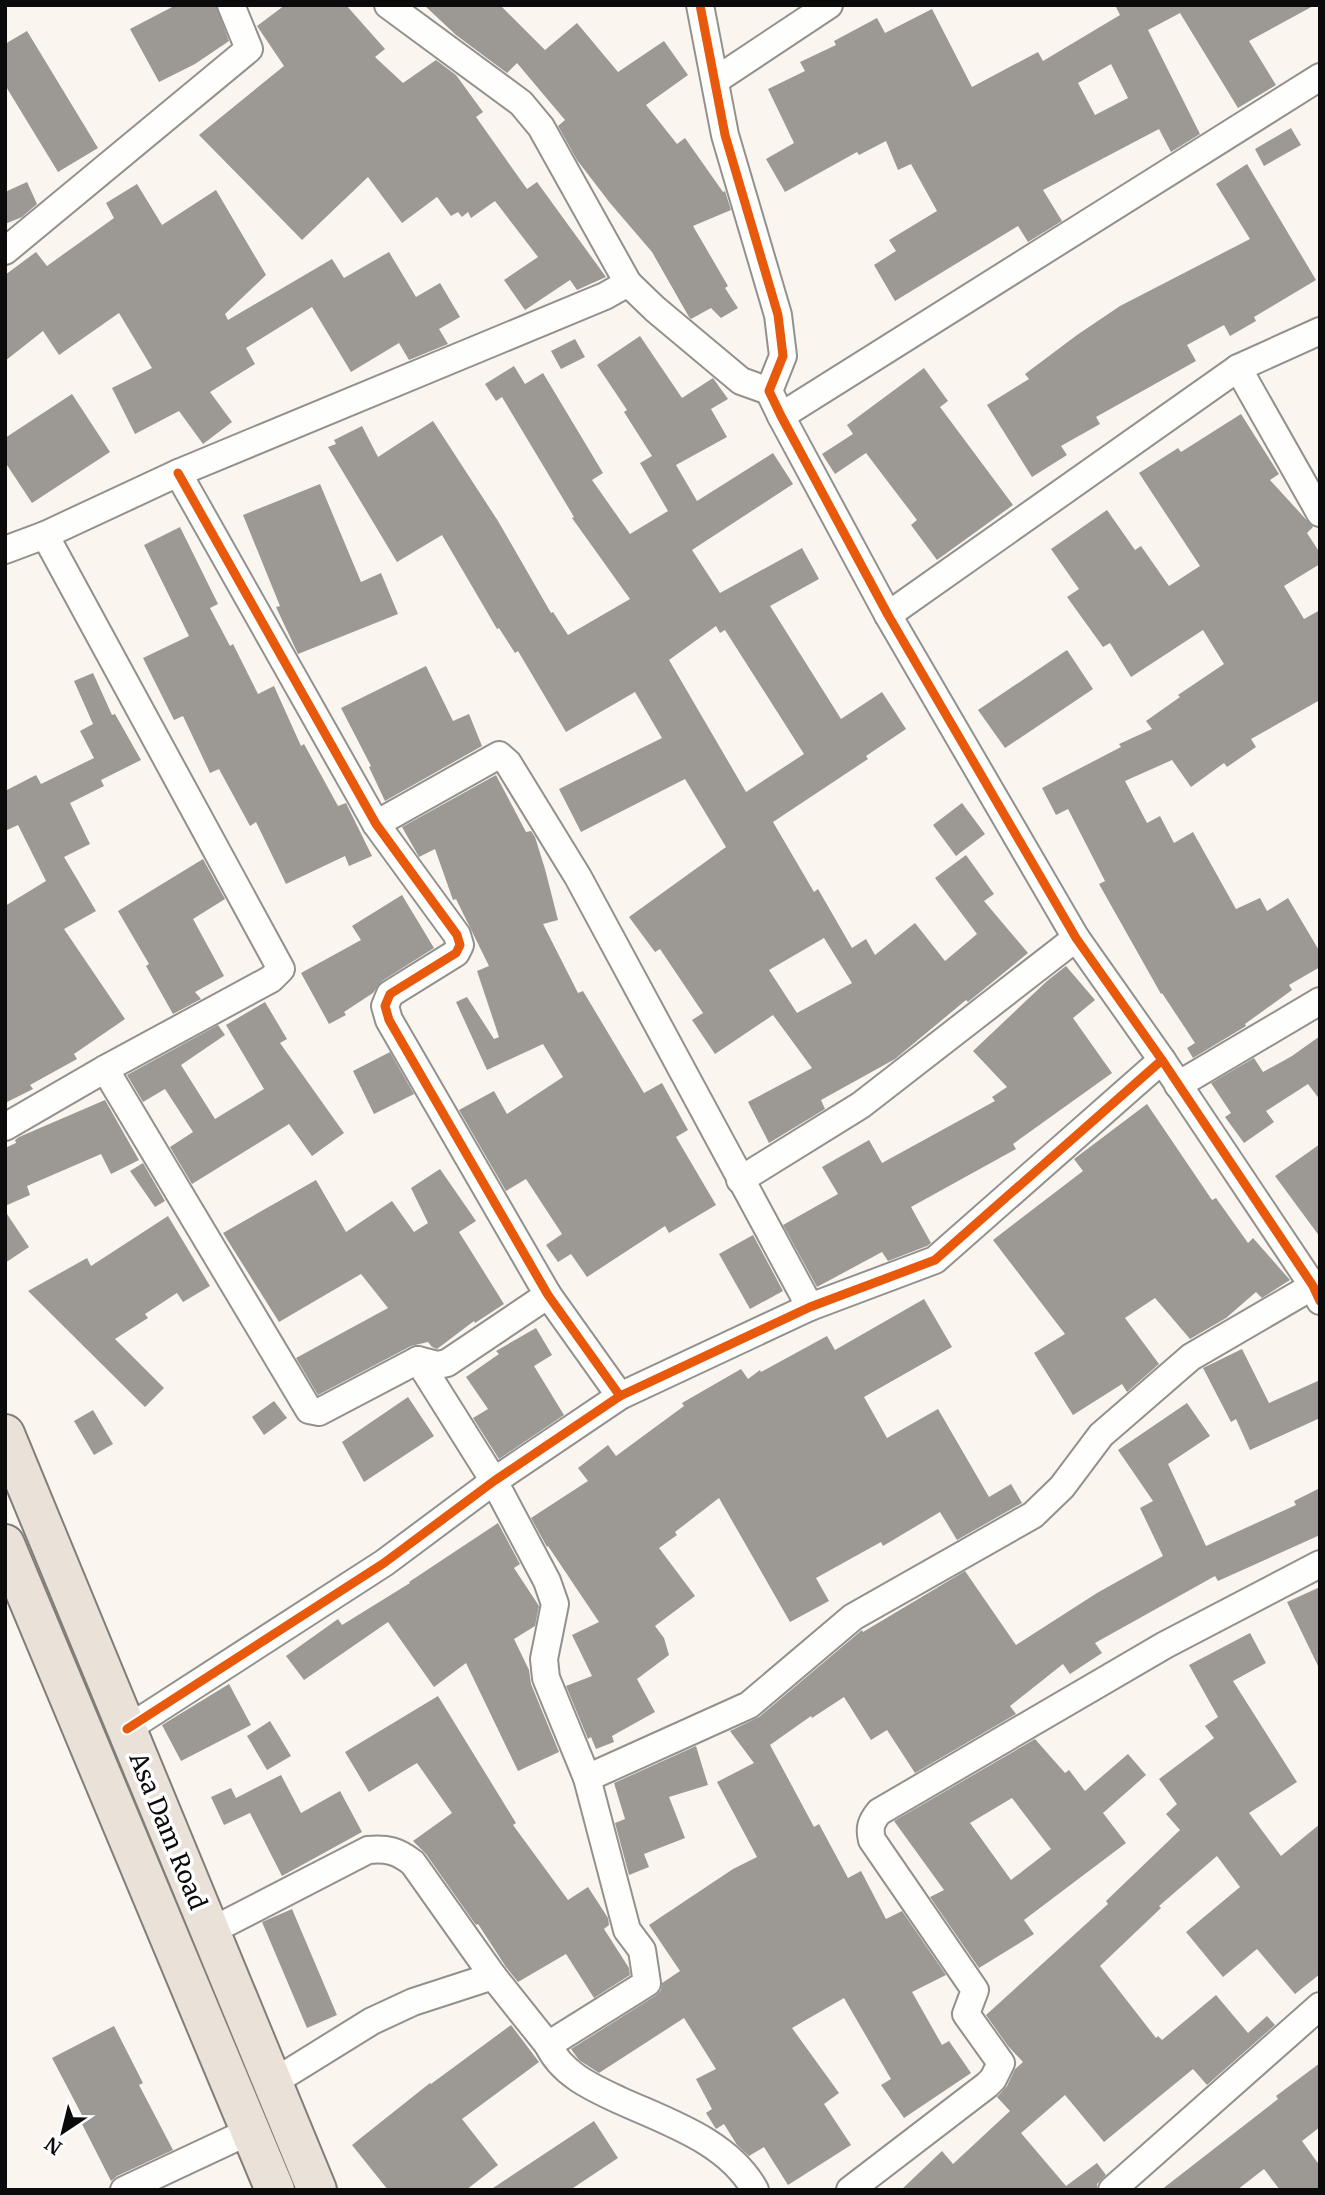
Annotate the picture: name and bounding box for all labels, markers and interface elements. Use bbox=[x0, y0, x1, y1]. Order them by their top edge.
street label: Asa Dam Road bbox=[122, 1747, 214, 1914]
north arrow bbox=[28, 2097, 98, 2167]
text: N bbox=[40, 2132, 66, 2160]

